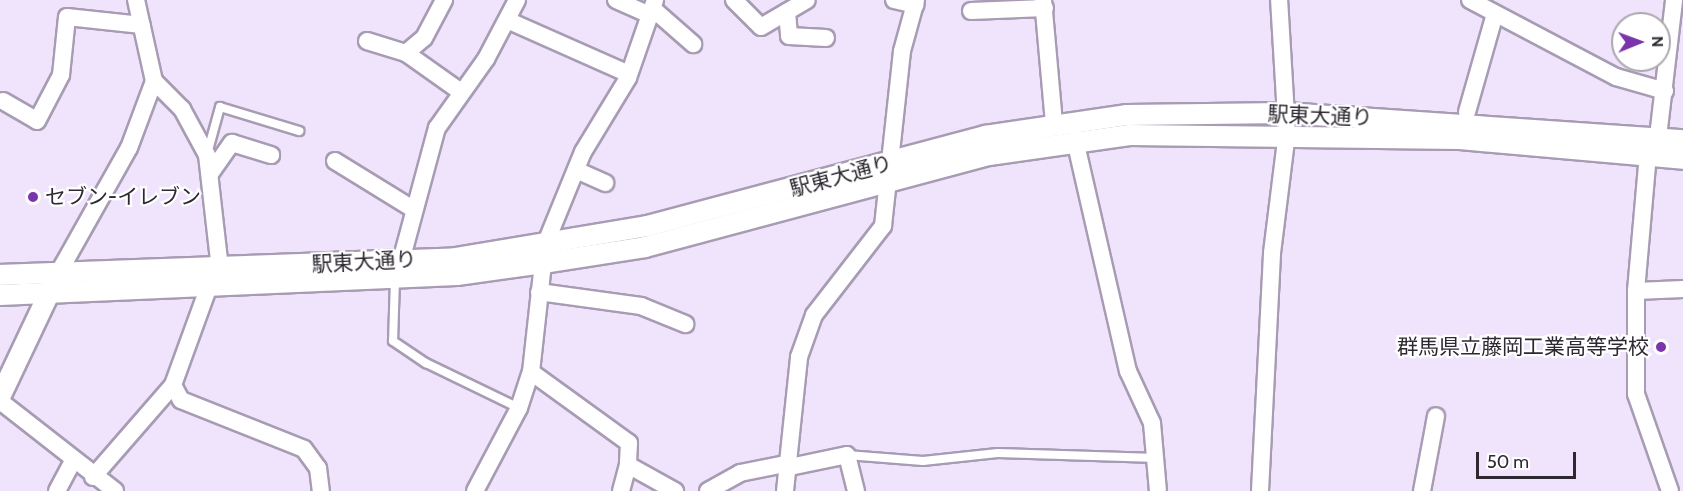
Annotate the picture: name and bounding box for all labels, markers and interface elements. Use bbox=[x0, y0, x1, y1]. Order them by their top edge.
north arrow bbox=[1611, 12, 1671, 72]
text: N bbox=[1648, 36, 1667, 48]
street label: 駅東大通り bbox=[1267, 102, 1373, 130]
street label: 駅東大通り bbox=[787, 150, 895, 202]
place label: セブン-イレブン bbox=[45, 184, 201, 210]
marker: セブン-イレブン bbox=[26, 190, 40, 204]
street label: 駅東大通り bbox=[311, 247, 417, 277]
place label: 群馬県立藤岡工業高等学校 bbox=[1397, 334, 1649, 360]
marker: 群馬県立藤岡工業高等学校 bbox=[1654, 340, 1668, 354]
scale bar bbox=[1479, 440, 1580, 478]
text: 50 m bbox=[1487, 451, 1529, 473]

